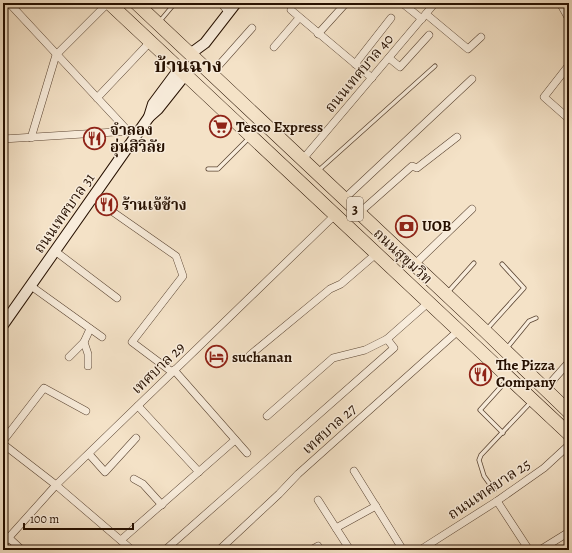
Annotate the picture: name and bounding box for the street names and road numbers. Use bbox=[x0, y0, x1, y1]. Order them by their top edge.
street label: ถนนเทศบาล 40 bbox=[320, 29, 398, 117]
street label: ถนนเทศบาล 31 bbox=[29, 169, 99, 257]
road number: 3 bbox=[347, 197, 363, 221]
street label: ถนนสุขุมวิท bbox=[368, 223, 437, 289]
street label: เทศบาล 29 bbox=[127, 337, 189, 399]
street label: เทศบาล 27 bbox=[297, 399, 361, 459]
street label: ถนนเทศบาล 25 bbox=[444, 454, 534, 524]

